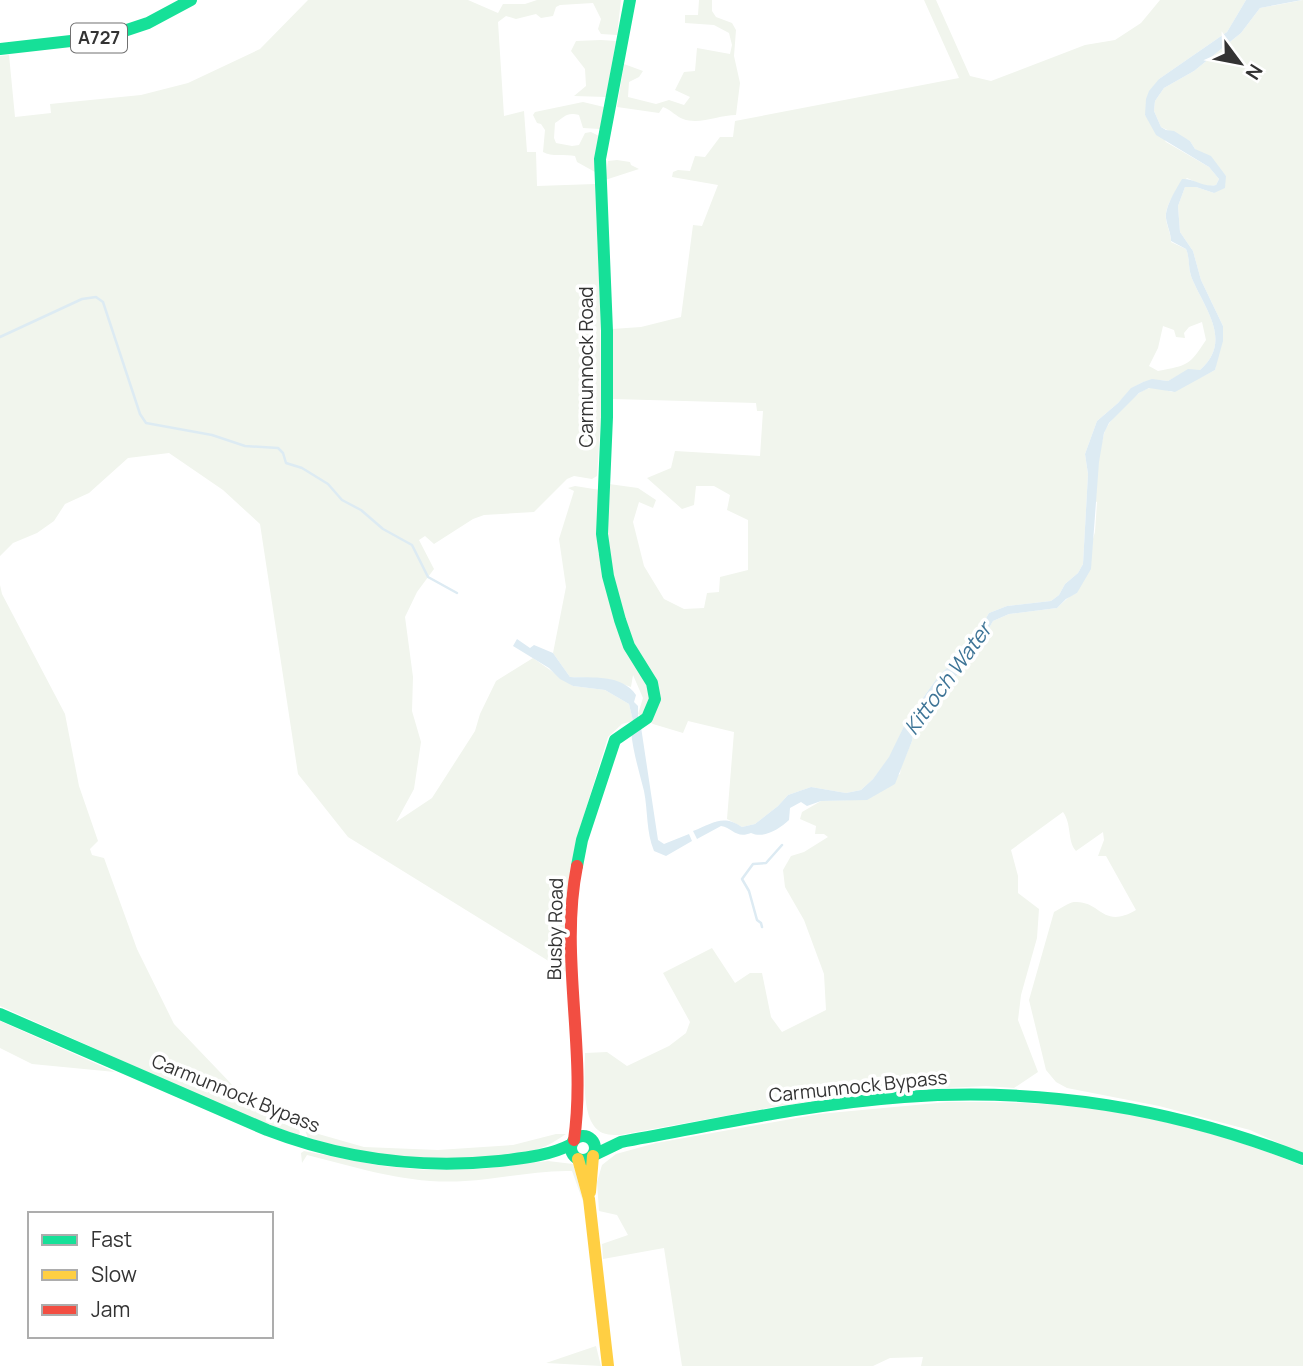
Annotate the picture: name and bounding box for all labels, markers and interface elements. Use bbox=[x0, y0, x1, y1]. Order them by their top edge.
road number: A727 bbox=[71, 24, 127, 52]
north arrow bbox=[1205, 28, 1275, 98]
text: N bbox=[1240, 59, 1269, 85]
street label: Carmunnock Road bbox=[573, 287, 599, 447]
water label: Kittoch Water bbox=[897, 615, 999, 740]
street label: Busby Road bbox=[541, 878, 569, 980]
street label: Carmunnock Bypass bbox=[148, 1047, 324, 1139]
street label: Carmunnock Bypass bbox=[767, 1064, 949, 1108]
legend bbox=[28, 1212, 273, 1338]
text: Fast bbox=[91, 1225, 132, 1253]
text: Slow bbox=[91, 1260, 137, 1288]
text: Jam bbox=[91, 1295, 130, 1323]

